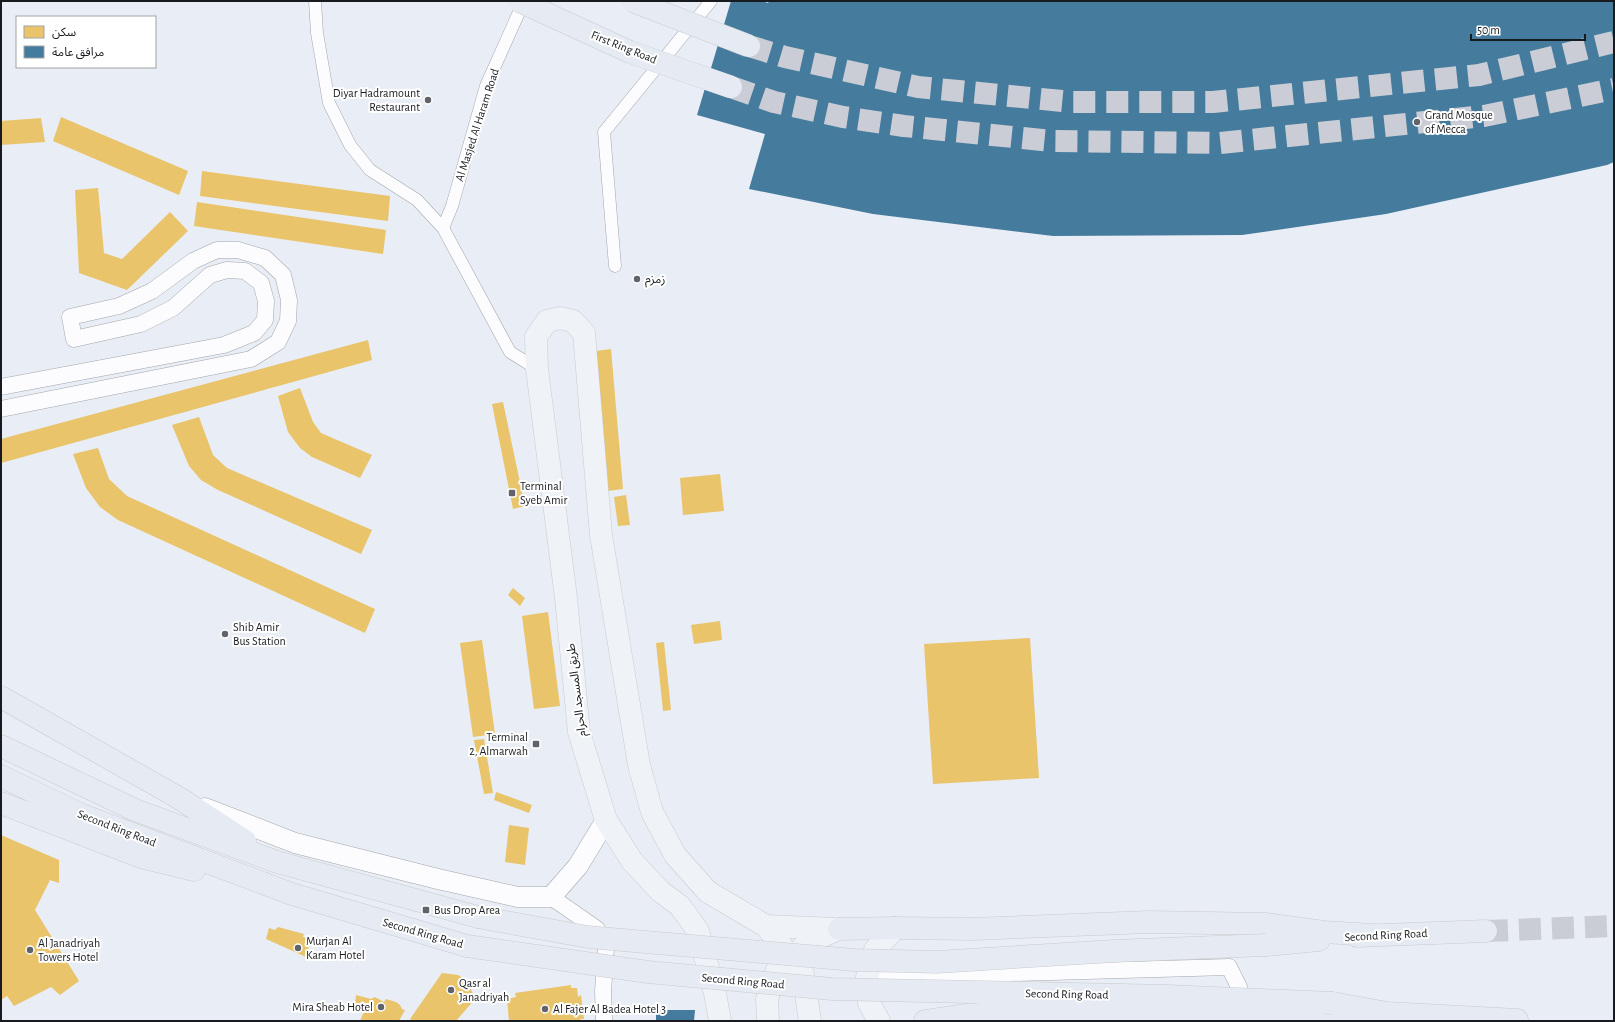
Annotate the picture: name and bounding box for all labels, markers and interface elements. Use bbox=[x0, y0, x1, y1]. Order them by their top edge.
legend bbox=[16, 16, 156, 68]
scale bar bbox=[1471, 16, 1585, 42]
text: 50 m bbox=[1477, 24, 1500, 36]
text: سكن bbox=[52, 26, 76, 39]
street label: First Ring Road bbox=[589, 28, 659, 66]
text: مرافق عامة bbox=[52, 46, 104, 60]
street label: Al Masjed Al Haram Road bbox=[453, 67, 502, 183]
place label: Diyar Hadramount Restaurant bbox=[333, 87, 420, 113]
marker: Diyar Hadramount Restaurant bbox=[423, 95, 433, 105]
place label: Grand Mosque of Mecca bbox=[1425, 109, 1493, 135]
marker: Grand Mosque of Mecca bbox=[1412, 117, 1422, 127]
place label: زمزم bbox=[645, 273, 665, 288]
marker: زمزم bbox=[632, 274, 642, 284]
place label: Terminal Syeb Amir bbox=[520, 480, 567, 507]
marker: Terminal Syeb Amir bbox=[507, 488, 517, 498]
place label: Shib Amir Bus Station bbox=[233, 621, 286, 647]
marker: Shib Amir Bus Station bbox=[220, 629, 230, 639]
street label: طريق المسجد الحرام bbox=[564, 642, 591, 737]
place label: Terminal 2, Almarwah bbox=[469, 731, 528, 757]
marker: Terminal 2, Almarwah bbox=[531, 739, 541, 749]
street label: Second Ring Road bbox=[76, 807, 158, 849]
place label: Bus Drop Area bbox=[434, 904, 501, 916]
marker: Bus Drop Area bbox=[421, 905, 431, 915]
street label: Second Ring Road bbox=[381, 916, 465, 950]
street label: Second Ring Road bbox=[1344, 927, 1428, 943]
place label: Murjan Al Karam Hotel bbox=[306, 935, 365, 961]
place label: Al Janadriyah Towers Hotel bbox=[38, 937, 100, 963]
marker: Murjan Al Karam Hotel bbox=[293, 943, 303, 953]
marker: Al Janadriyah Towers Hotel bbox=[25, 945, 35, 955]
street label: Second Ring Road bbox=[701, 971, 785, 991]
place label: Qasr al Janadriyah bbox=[459, 977, 509, 1004]
marker: Qasr al Janadriyah bbox=[446, 985, 456, 995]
street label: Second Ring Road bbox=[1025, 987, 1109, 1001]
place label: Mira Sheab Hotel bbox=[292, 1001, 373, 1013]
marker: Mira Sheab Hotel bbox=[376, 1002, 386, 1012]
place label: Al Fajer Al Badea Hotel 3 bbox=[553, 1003, 666, 1016]
marker: Al Fajer Al Badea Hotel 3 bbox=[540, 1004, 550, 1014]

